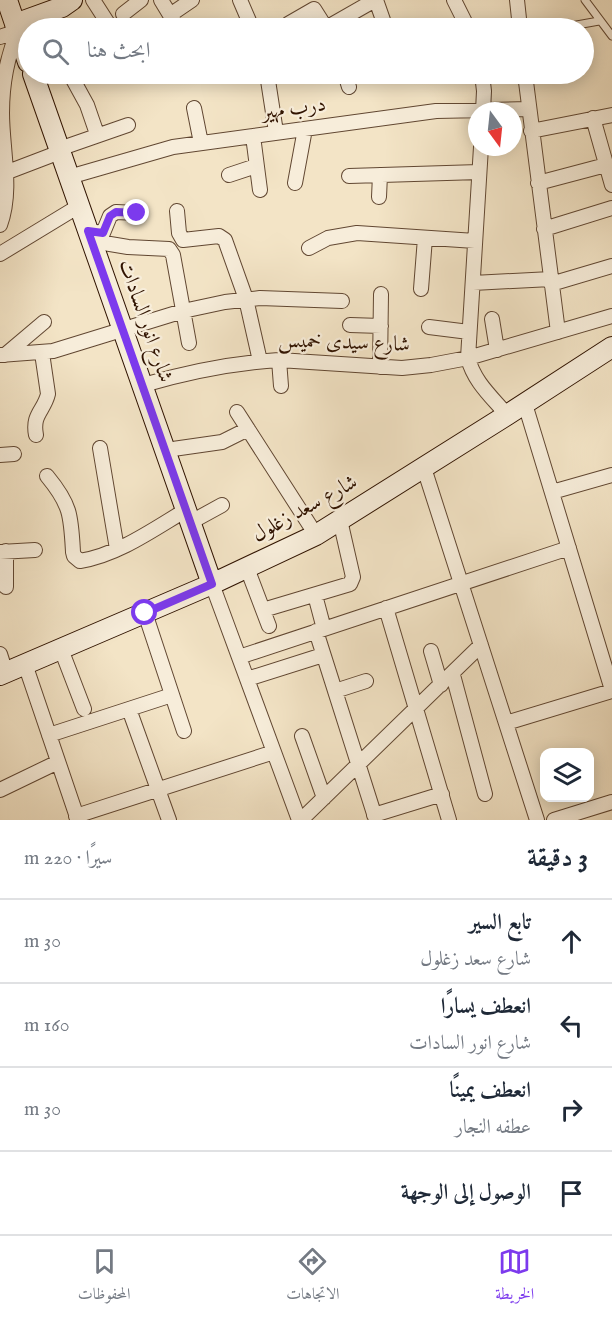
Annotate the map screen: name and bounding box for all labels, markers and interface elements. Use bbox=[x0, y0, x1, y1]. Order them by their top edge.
search box bbox=[18, 18, 594, 84]
icon: search bbox=[39, 35, 72, 68]
text: ابحث هنا bbox=[87, 37, 150, 65]
street label: درب مهير bbox=[258, 91, 328, 127]
north arrow bbox=[468, 102, 522, 156]
route end bbox=[123, 199, 149, 225]
street label: شارع انور السادات bbox=[109, 256, 179, 387]
street label: شارع سيدى خميس bbox=[278, 327, 410, 362]
street label: شارع سعد زغلول bbox=[248, 469, 364, 552]
route start bbox=[131, 599, 157, 625]
map controls bbox=[540, 748, 594, 802]
button: layers bbox=[540, 748, 594, 802]
text: 3 دقيقة bbox=[527, 842, 588, 875]
text: سيرًا · 220 m bbox=[24, 846, 112, 871]
text: تابع السير bbox=[469, 909, 531, 937]
icon: ahead bbox=[555, 925, 588, 958]
text: 30 m bbox=[24, 929, 61, 954]
text: شارع سعد زغلول bbox=[420, 947, 531, 972]
text: انعطف يسارًا bbox=[441, 993, 531, 1021]
icon: left bbox=[555, 1009, 588, 1042]
text: 160 m bbox=[24, 1013, 70, 1038]
text: شارع انور السادات bbox=[409, 1031, 531, 1056]
text: انعطف يمينًا bbox=[450, 1077, 531, 1105]
icon: right bbox=[555, 1093, 588, 1126]
text: 30 m bbox=[24, 1097, 61, 1122]
text: عطفه النجار bbox=[455, 1115, 531, 1140]
icon: arrive bbox=[555, 1177, 588, 1210]
text: الوصول إلى الوجهة bbox=[401, 1179, 531, 1207]
tab: المحفوظات bbox=[78, 1245, 131, 1309]
tab: الاتجاهات bbox=[286, 1245, 340, 1309]
tab: الخريطة bbox=[495, 1245, 534, 1309]

